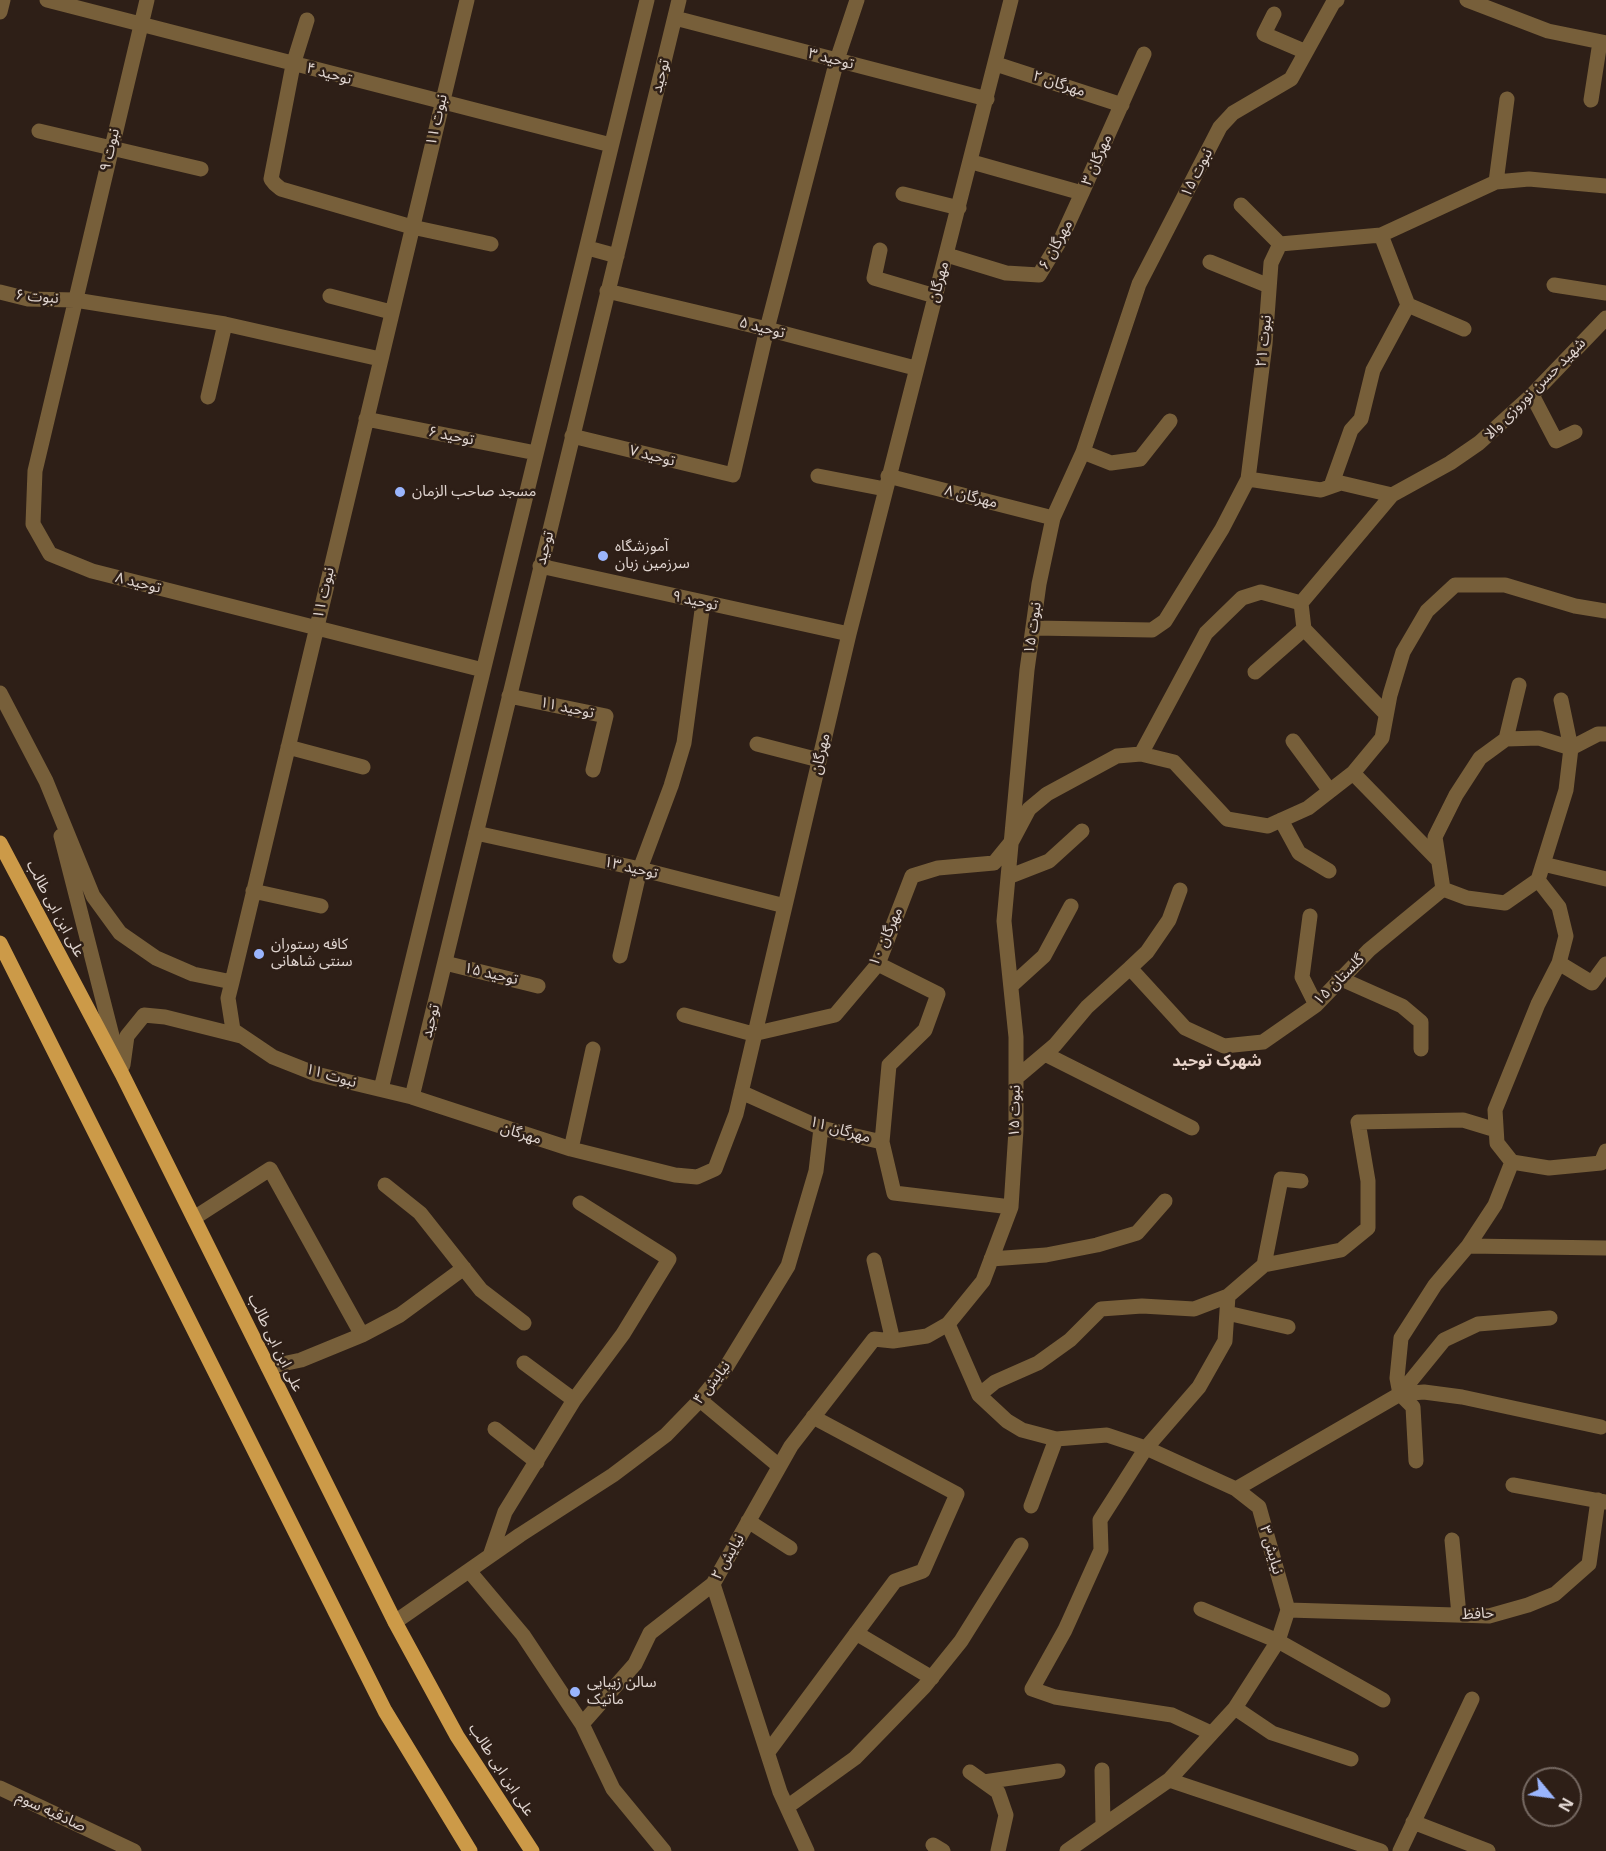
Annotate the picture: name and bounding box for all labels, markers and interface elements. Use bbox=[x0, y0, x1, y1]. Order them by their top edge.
street label: توحید ۳ bbox=[806, 45, 856, 73]
street label: توحید bbox=[648, 57, 674, 95]
street label: توحید ۴ bbox=[304, 59, 354, 89]
street label: مهرگان ۲ bbox=[1030, 67, 1088, 101]
street label: نبوت ۱۱ bbox=[422, 93, 452, 147]
street label: نبوت ۹ bbox=[96, 127, 124, 173]
street label: مهرگان ۳ bbox=[1078, 132, 1116, 188]
street label: نبوت ۱۵ bbox=[1177, 146, 1217, 200]
street label: مهرگان ۶ bbox=[1035, 217, 1077, 273]
street label: مهرگان bbox=[925, 260, 953, 304]
street label: نبوت ۶ bbox=[14, 286, 60, 308]
street label: توحید ۵ bbox=[737, 314, 787, 342]
street label: نبوت ۲۱ bbox=[1252, 314, 1276, 368]
street label: شهید حسن نوروزی والا bbox=[1480, 334, 1590, 444]
street label: توحید ۶ bbox=[426, 423, 476, 449]
street label: توحید ۷ bbox=[627, 442, 677, 470]
street label: مهرگان ۸ bbox=[943, 482, 999, 512]
place label: مسجد صاحب الزمان bbox=[412, 483, 536, 501]
marker: مسجد صاحب الزمان bbox=[393, 485, 407, 499]
street label: توحید bbox=[532, 529, 558, 567]
place label: آموزشگاه سرزمین زبان bbox=[615, 538, 690, 573]
marker: آموزشگاه سرزمین زبان bbox=[596, 549, 610, 563]
street label: نبوت ۱۱ bbox=[309, 566, 339, 620]
street label: توحید ۸ bbox=[113, 569, 163, 597]
street label: توحید ۹ bbox=[670, 587, 720, 615]
street label: نبوت ۱۵ bbox=[1020, 601, 1046, 655]
street label: توحید ۱۱ bbox=[538, 693, 596, 723]
street label: مهرگان bbox=[808, 732, 834, 776]
street label: توحید ۱۳ bbox=[602, 853, 660, 883]
street label: علی ابن ابی طالب bbox=[22, 858, 88, 960]
street label: مهرگان ۱۰ bbox=[865, 905, 907, 969]
place label: کافه رستوران سنتی شاهانی bbox=[271, 936, 353, 971]
marker: کافه رستوران سنتی شاهانی bbox=[252, 947, 266, 961]
street label: گلستان ۱۵ bbox=[1310, 951, 1368, 1009]
street label: توحید ۱۵ bbox=[462, 959, 520, 989]
street label: توحید bbox=[418, 1002, 444, 1040]
district label: شهرک توحید bbox=[1172, 1051, 1262, 1071]
street label: نبوت ۱۱ bbox=[303, 1060, 359, 1092]
street label: نبوت ۱۵ bbox=[1006, 1085, 1024, 1137]
street label: مهرگان ۱۱ bbox=[807, 1113, 873, 1147]
street label: مهرگان bbox=[498, 1119, 544, 1149]
street label: علی ابن ابی طالب bbox=[244, 1291, 306, 1395]
street label: نیایش ۴ bbox=[690, 1358, 734, 1408]
street label: نیایش ۳ bbox=[1255, 1523, 1287, 1577]
street label: نیایش ۲ bbox=[708, 1531, 748, 1583]
street label: حافظ bbox=[1461, 1604, 1495, 1624]
place label: سالن زیبایی ماتیک bbox=[587, 1674, 656, 1709]
marker: سالن زیبایی ماتیک bbox=[568, 1685, 582, 1699]
street label: علی ابن ابی طالب bbox=[464, 1720, 538, 1820]
north arrow bbox=[1522, 1767, 1582, 1827]
street label: صادقیه سوم bbox=[13, 1788, 89, 1836]
text: N bbox=[1553, 1794, 1579, 1816]

